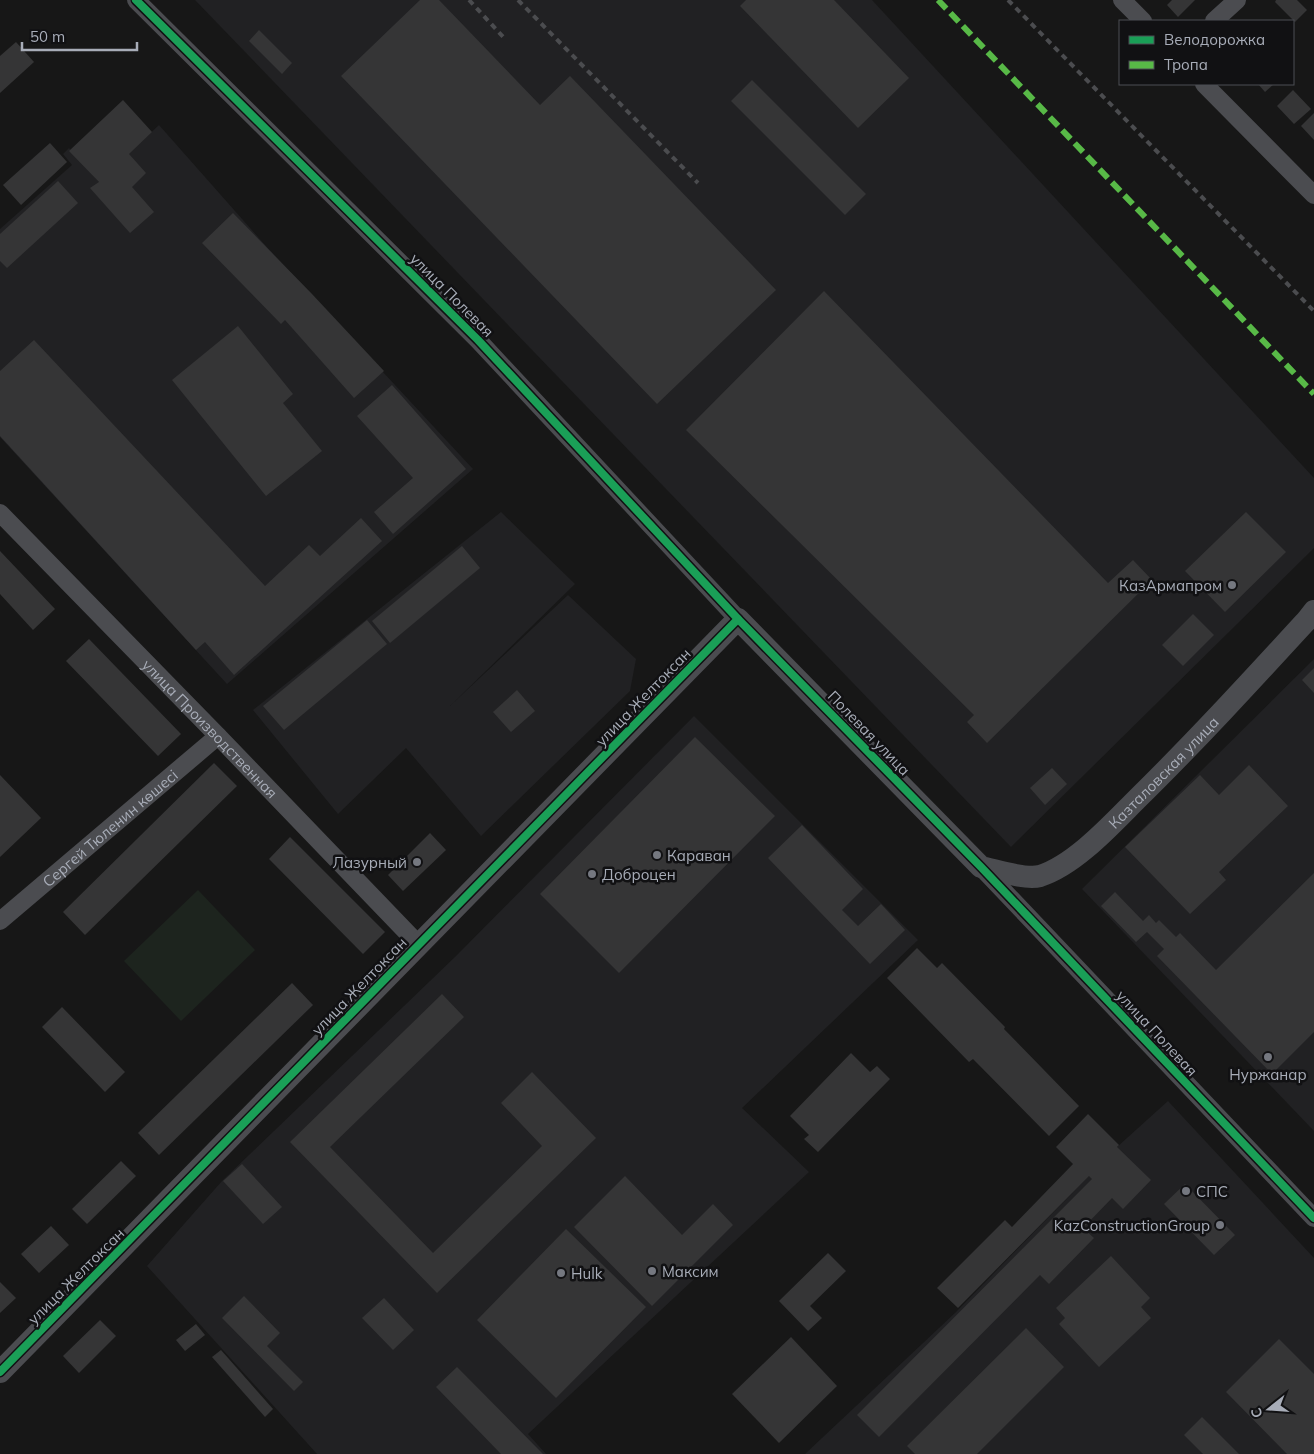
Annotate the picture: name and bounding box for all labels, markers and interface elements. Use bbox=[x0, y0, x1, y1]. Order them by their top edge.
scale bar bbox=[22, 20, 138, 52]
legend bbox=[1119, 20, 1294, 85]
text: 50 m bbox=[30, 27, 65, 46]
text: Велодорожка bbox=[1164, 30, 1265, 49]
text: Тропа bbox=[1164, 55, 1208, 74]
street label: улица Полевая bbox=[406, 249, 498, 341]
place label: КазАрмапром bbox=[1119, 576, 1222, 595]
marker: КазАрмапром bbox=[1226, 579, 1238, 591]
street label: улица Желтоксан bbox=[591, 644, 695, 750]
street label: улица Производственная bbox=[139, 655, 282, 802]
street label: Полевая улица bbox=[824, 687, 914, 779]
street label: Казталовская улица bbox=[1104, 712, 1222, 832]
street label: Сергей Тюленин көшесі bbox=[38, 765, 181, 891]
place label: Караван bbox=[667, 846, 731, 865]
marker: Караван bbox=[651, 849, 663, 861]
place label: Лазурный bbox=[332, 853, 407, 872]
marker: Лазурный bbox=[411, 856, 423, 868]
place label: Доброцен bbox=[602, 865, 676, 884]
marker: Доброцен bbox=[586, 868, 598, 880]
street label: улица Желтоксан bbox=[307, 933, 411, 1039]
street label: улица Полевая bbox=[1112, 986, 1202, 1080]
marker: Нуржанар bbox=[1262, 1051, 1274, 1063]
place label: Нуржанар bbox=[1229, 1065, 1307, 1084]
place label: СПС bbox=[1196, 1182, 1228, 1201]
marker: СПС bbox=[1180, 1185, 1192, 1197]
place label: KazConstructionGroup bbox=[1054, 1216, 1210, 1235]
marker: KazConstructionGroup bbox=[1214, 1219, 1226, 1231]
street label: улица Желтоксан bbox=[24, 1224, 128, 1328]
place label: Максим bbox=[662, 1262, 719, 1281]
place label: Hulk bbox=[571, 1264, 603, 1283]
marker: Максим bbox=[646, 1265, 658, 1277]
marker: Hulk bbox=[555, 1267, 567, 1279]
north arrow bbox=[1244, 1384, 1294, 1434]
text: С bbox=[1247, 1406, 1267, 1420]

